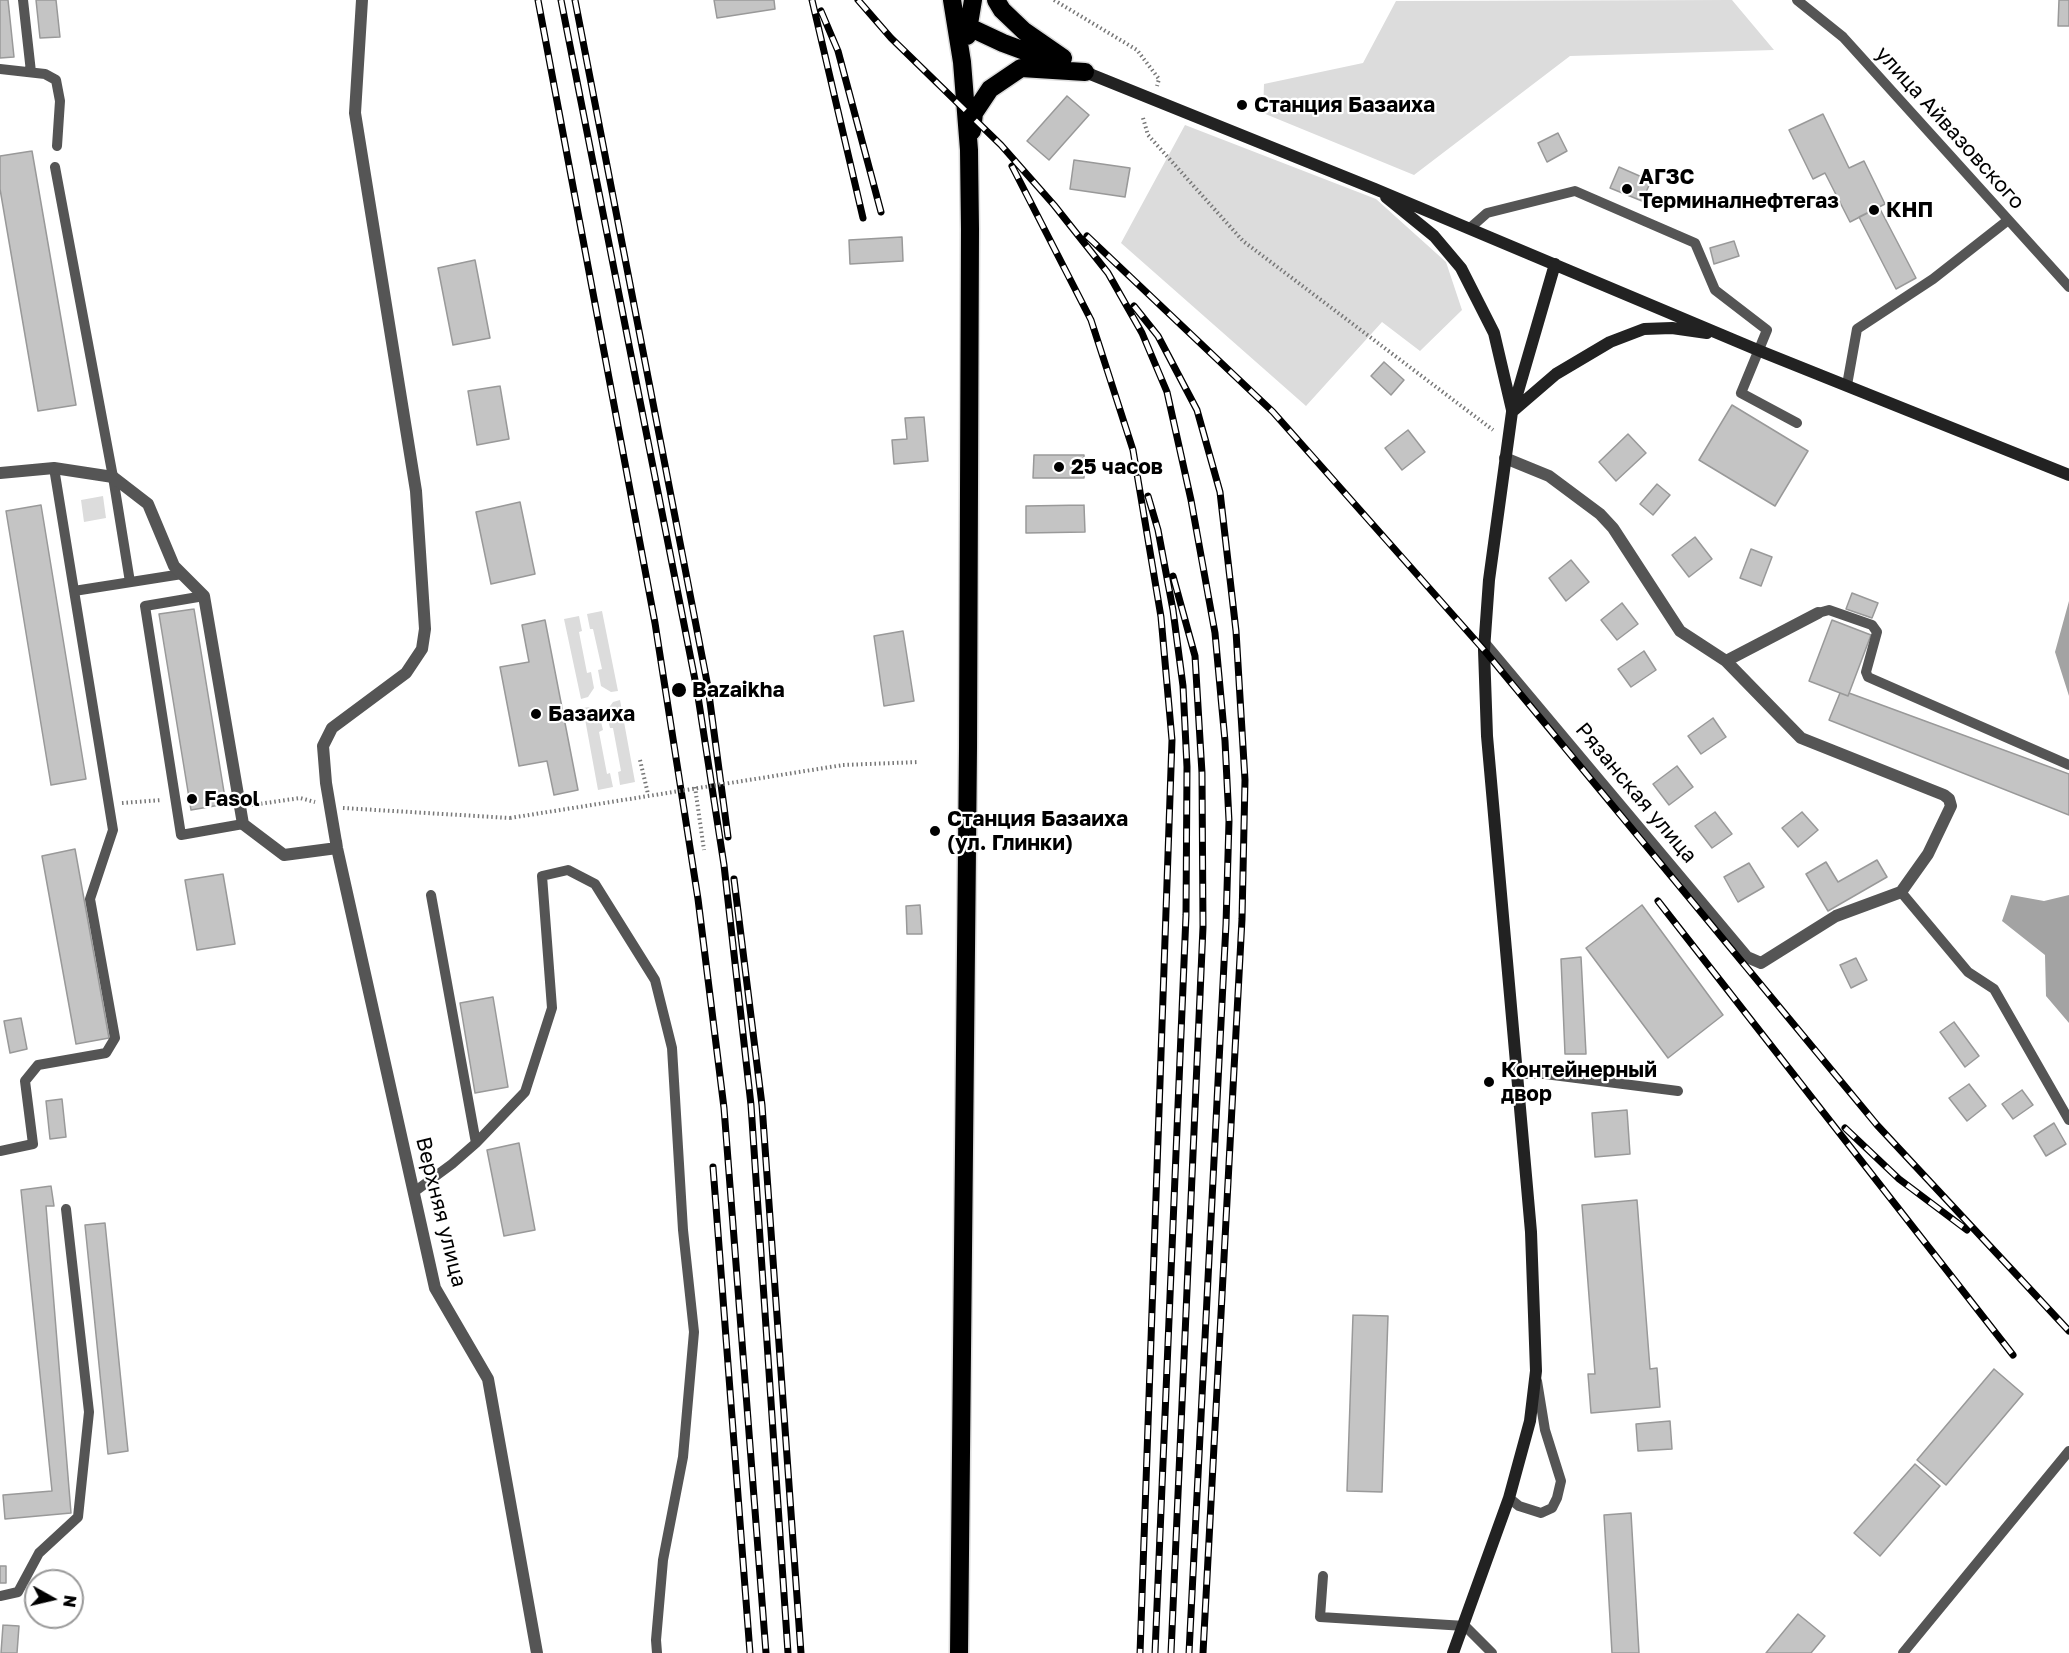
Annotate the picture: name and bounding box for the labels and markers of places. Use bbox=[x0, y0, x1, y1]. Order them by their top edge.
place label: Станция Базаиха bbox=[1254, 92, 1435, 118]
marker: Станция Базаиха bbox=[1235, 98, 1249, 112]
place label: АГЗС Терминалнефтегаз bbox=[1639, 164, 1839, 214]
marker: АГЗС Терминалнефтегаз bbox=[1620, 182, 1634, 196]
place label: КНП bbox=[1886, 197, 1933, 223]
marker: КНП bbox=[1867, 203, 1881, 217]
place label: 25 часов bbox=[1071, 454, 1163, 480]
marker: 25 часов bbox=[1052, 460, 1066, 474]
place label: Bazaikha bbox=[692, 677, 785, 703]
marker: Bazaikha bbox=[670, 681, 688, 699]
place label: Базаиха bbox=[548, 701, 635, 727]
marker: Базаиха bbox=[529, 707, 543, 721]
place label: Fasol bbox=[204, 786, 260, 812]
marker: Fasol bbox=[185, 792, 199, 806]
place label: Станция Базаиха (ул. Глинки) bbox=[947, 806, 1128, 856]
marker: Станция Базаиха (ул. Глинки) bbox=[928, 824, 942, 838]
place label: Контейнерный двор bbox=[1501, 1057, 1657, 1107]
marker: Контейнерный двор bbox=[1482, 1075, 1496, 1089]

